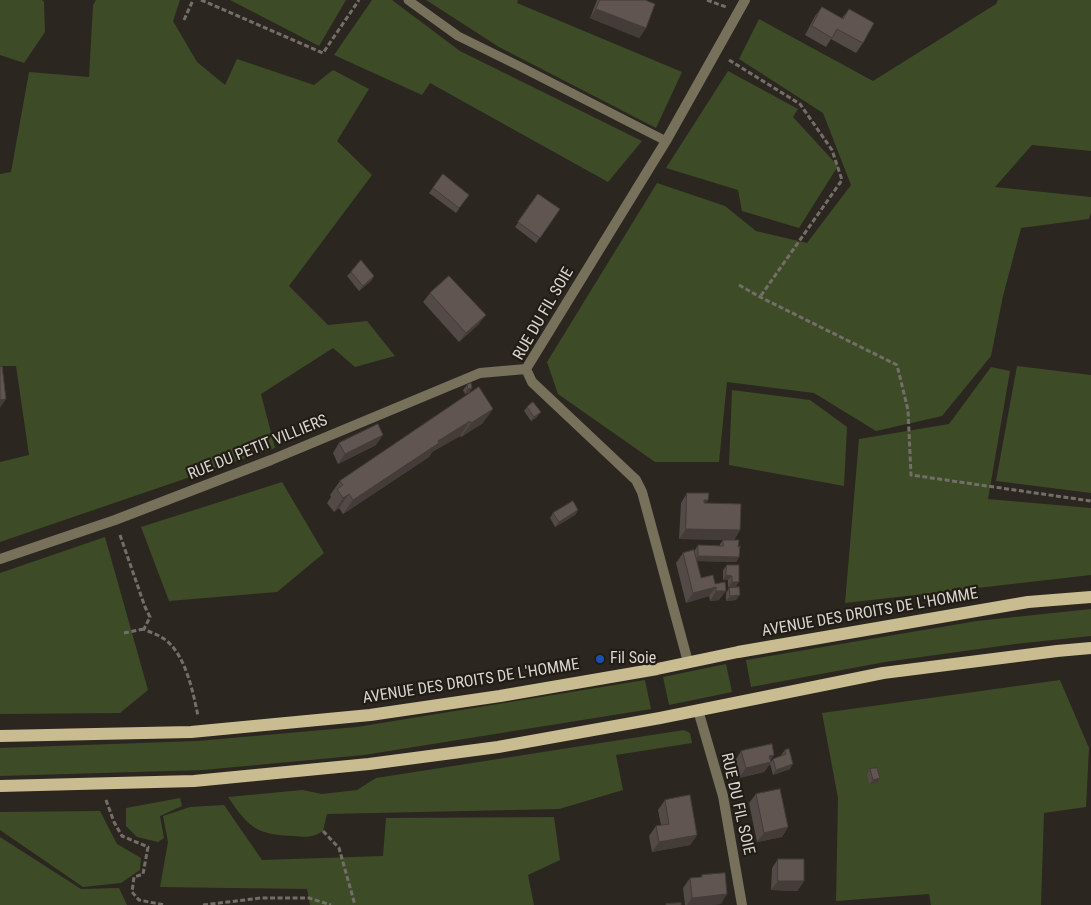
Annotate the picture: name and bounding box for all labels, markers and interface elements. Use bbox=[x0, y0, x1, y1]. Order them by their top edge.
street label: RUE DU FIL SOIE bbox=[510, 264, 578, 364]
street label: RUE DU PETIT VILLIERS bbox=[185, 411, 331, 485]
street label: AVENUE DES DROITS DE L'HOMME bbox=[760, 585, 980, 641]
place label: Fil Soie bbox=[610, 649, 656, 669]
marker: Fil Soie bbox=[594, 653, 606, 665]
street label: AVENUE DES DROITS DE L'HOMME bbox=[361, 655, 581, 709]
street label: RUE DU FIL SOIE bbox=[716, 751, 758, 857]

